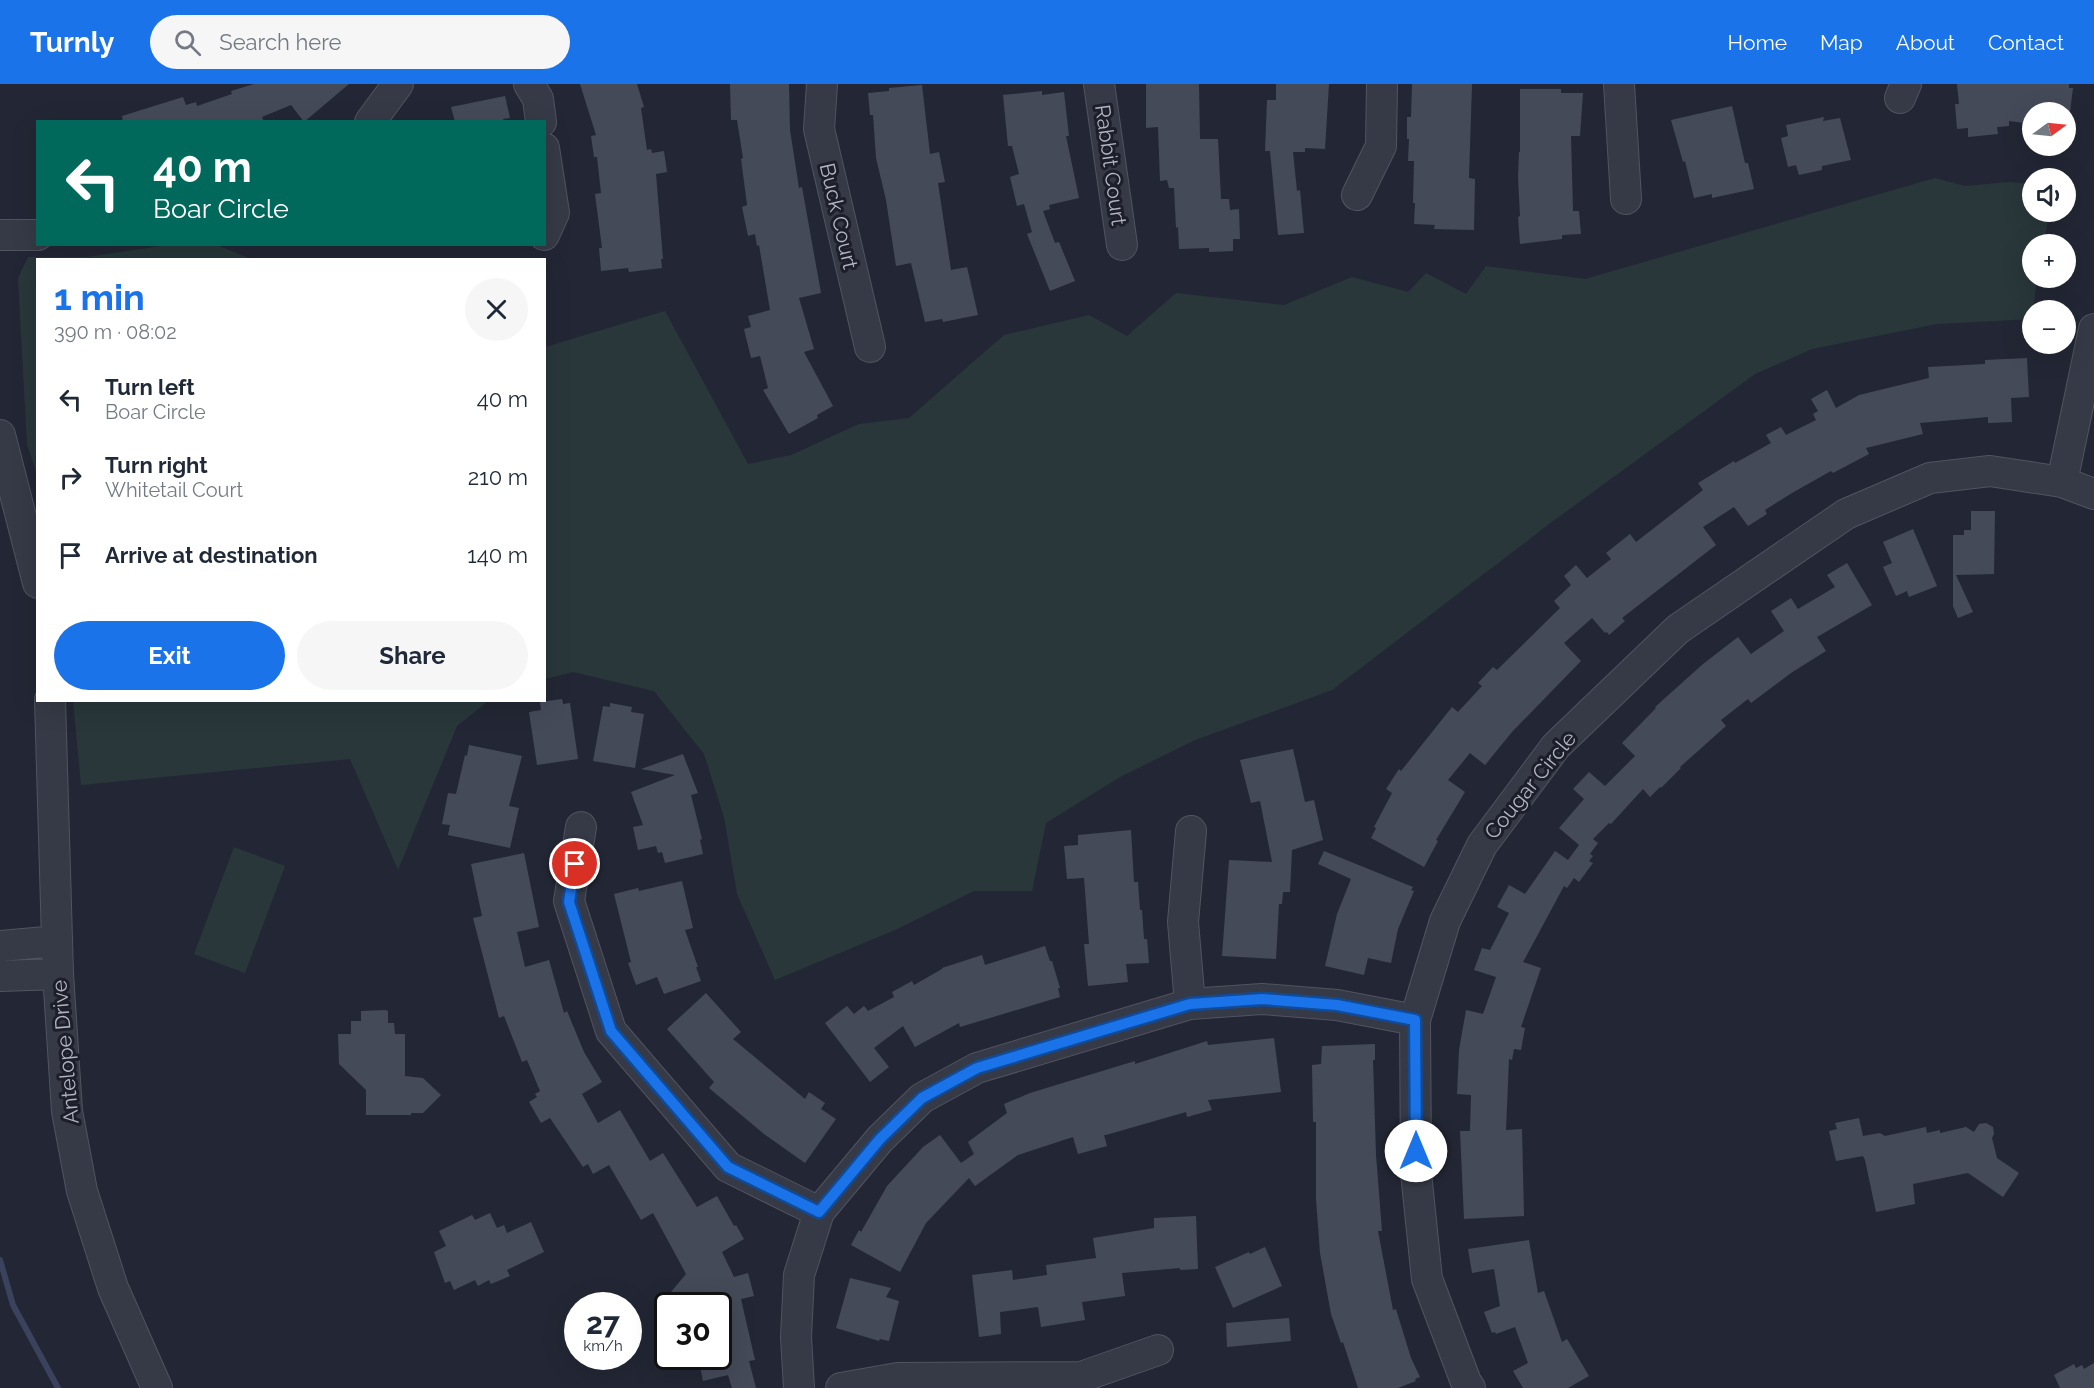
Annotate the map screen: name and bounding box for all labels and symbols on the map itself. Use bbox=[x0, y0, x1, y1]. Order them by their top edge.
north arrow bbox=[2022, 102, 2076, 156]
street label: Rabbit Court bbox=[1090, 103, 1132, 227]
street label: Buck Court bbox=[815, 160, 863, 272]
street label: Cougar Circle bbox=[1479, 726, 1581, 844]
pin bbox=[549, 838, 600, 889]
street label: Antelope Drive bbox=[46, 979, 84, 1125]
position arrow bbox=[1384, 1119, 1448, 1183]
speed limit sign: 30 bbox=[654, 1292, 732, 1370]

